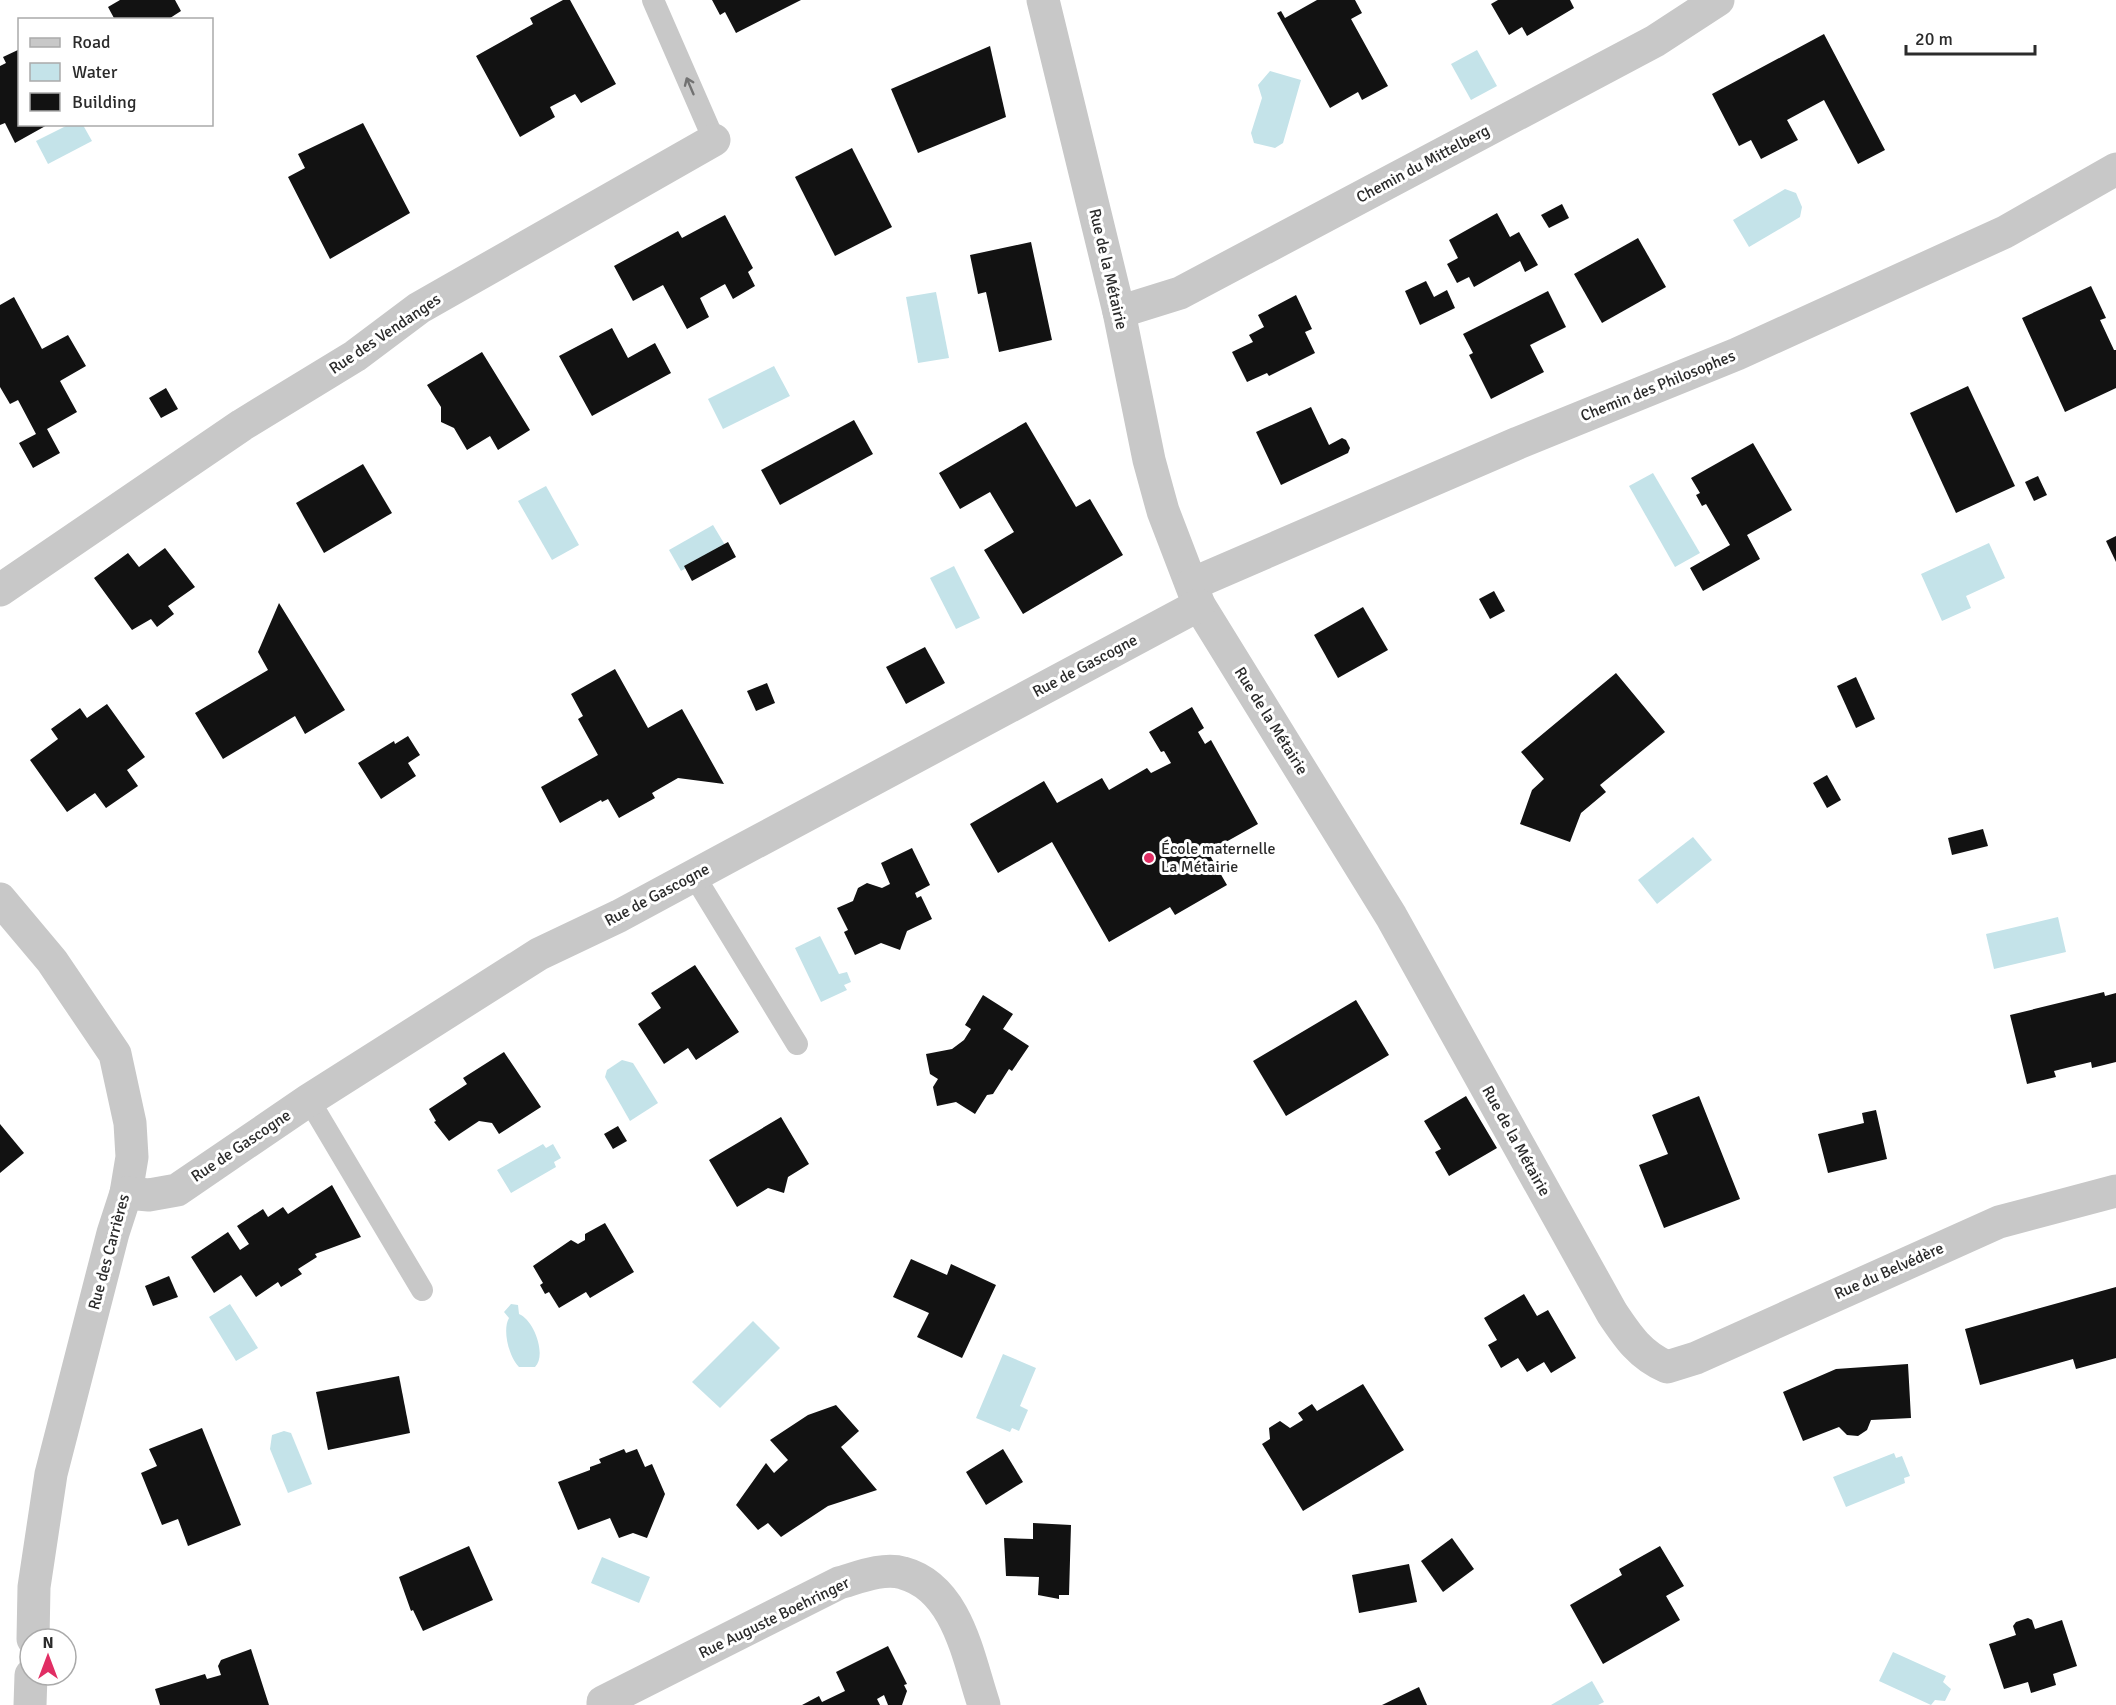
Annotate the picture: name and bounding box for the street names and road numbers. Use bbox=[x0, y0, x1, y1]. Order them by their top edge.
street label: Chemin du Mittelberg bbox=[1353, 120, 1493, 208]
street label: Rue de la Métairie bbox=[1084, 207, 1132, 331]
street label: Rue des Vendanges bbox=[325, 289, 445, 379]
street label: Chemin des Philosophes bbox=[1578, 346, 1738, 426]
street label: Rue de Gascogne bbox=[1029, 630, 1141, 702]
street label: Rue de la Métairie bbox=[1230, 663, 1312, 779]
street label: Rue de Gascogne bbox=[601, 859, 713, 931]
street label: Rue de la Métairie bbox=[1477, 1082, 1555, 1200]
street label: Rue de Gascogne bbox=[187, 1105, 295, 1187]
street label: Rue des Carrières bbox=[84, 1192, 134, 1312]
street label: Rue du Belvédère bbox=[1831, 1238, 1947, 1304]
street label: Rue Auguste Boehringer bbox=[695, 1573, 853, 1663]

